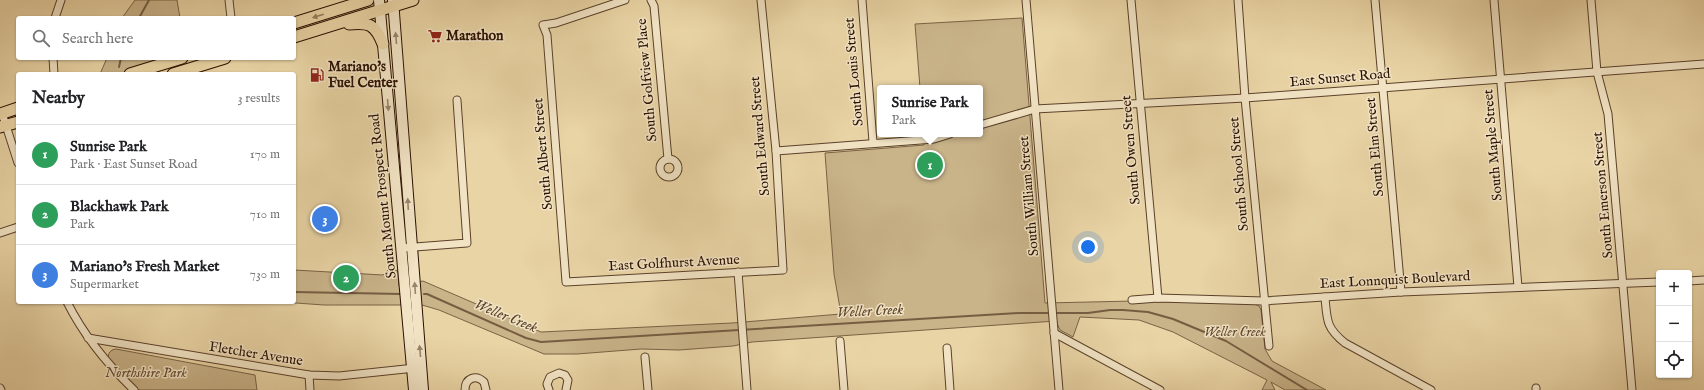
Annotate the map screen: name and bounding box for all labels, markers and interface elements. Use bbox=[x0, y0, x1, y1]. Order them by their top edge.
one-way arrow bbox=[312, 13, 324, 19]
search box bbox=[16, 16, 296, 60]
street label: South Golfview Place bbox=[633, 17, 661, 142]
street label: South Louis Street bbox=[840, 17, 868, 127]
icon: search bbox=[30, 27, 52, 49]
place label: Marathon bbox=[446, 27, 504, 45]
supermarket icon: Marathon bbox=[427, 28, 443, 44]
text: Search here bbox=[62, 29, 133, 48]
one-way arrow bbox=[393, 32, 400, 44]
place label: Mariano's Fuel Center bbox=[328, 58, 398, 92]
street label: East Sunset Road bbox=[1289, 65, 1392, 91]
fuel station icon: Mariano's Fuel Center bbox=[309, 67, 325, 83]
street label: South Edward Street bbox=[746, 75, 774, 197]
popup bbox=[877, 85, 983, 137]
text: Nearby bbox=[32, 88, 85, 109]
street label: South Maple Street bbox=[1479, 88, 1507, 202]
text: 3 results bbox=[238, 90, 280, 107]
text: Sunrise Park bbox=[892, 93, 968, 112]
street label: South Owen Street bbox=[1117, 94, 1145, 205]
street label: South Albert Street bbox=[529, 97, 557, 211]
street label: South Elm Street bbox=[1362, 97, 1388, 197]
one-way arrow bbox=[384, 99, 391, 111]
street label: South Mount Prospect Road bbox=[365, 112, 401, 279]
text: Park bbox=[892, 112, 916, 129]
street label: South School Street bbox=[1225, 116, 1253, 232]
street label: South Emerson Street bbox=[1588, 131, 1618, 259]
street label: South William Street bbox=[1015, 135, 1043, 257]
text: Sunrise Park bbox=[70, 137, 147, 156]
text: 1 bbox=[43, 146, 47, 163]
text: 170 m bbox=[250, 146, 280, 163]
pin: 1 bbox=[917, 150, 943, 180]
text: Park · East Sunset Road bbox=[70, 156, 197, 173]
text: Blackhawk Park bbox=[70, 197, 169, 216]
one-way arrow bbox=[405, 198, 412, 210]
pin: 3 bbox=[312, 204, 338, 234]
text: 2 bbox=[42, 206, 48, 223]
text: 710 m bbox=[250, 206, 280, 223]
text: Park bbox=[70, 216, 95, 233]
your location bbox=[1078, 237, 1098, 257]
street label: East Golfhurst Avenue bbox=[608, 251, 741, 275]
text: Mariano's Fresh Market bbox=[70, 257, 220, 276]
pin: 2 bbox=[333, 263, 359, 293]
text: 3 bbox=[43, 266, 47, 283]
text: 730 m bbox=[250, 266, 280, 283]
street label: East Lonnquist Boulevard bbox=[1319, 267, 1471, 293]
map controls bbox=[1656, 270, 1692, 378]
button: + bbox=[1656, 270, 1692, 306]
text: Supermarket bbox=[70, 276, 139, 293]
one-way arrow bbox=[411, 282, 418, 294]
water label: Weller Creek bbox=[472, 295, 540, 337]
water label: Weller Creek bbox=[836, 300, 904, 322]
button: − bbox=[1656, 306, 1692, 342]
park label: Weller Creek bbox=[1204, 323, 1266, 341]
street label: Fletcher Avenue bbox=[208, 338, 305, 370]
button: locate bbox=[1656, 342, 1692, 378]
one-way arrow bbox=[417, 345, 423, 357]
park label: Northshire Park bbox=[105, 364, 187, 382]

